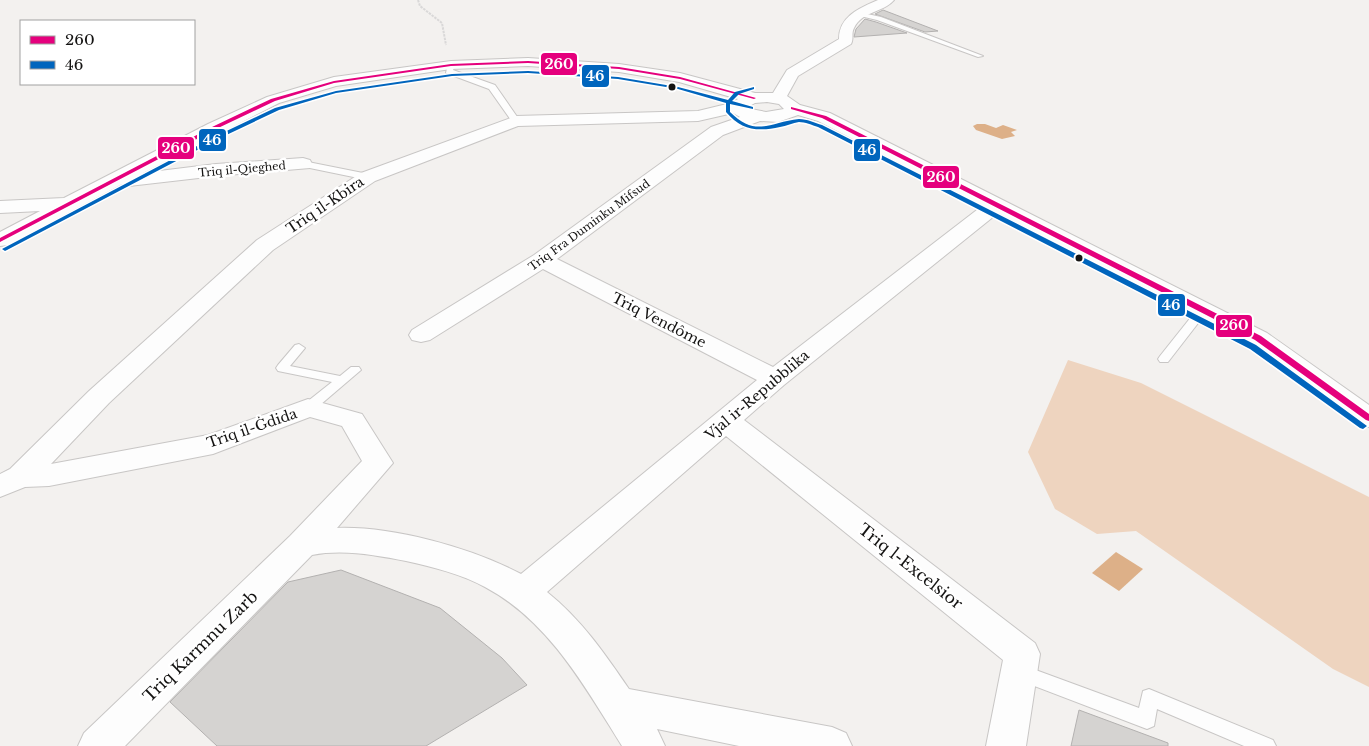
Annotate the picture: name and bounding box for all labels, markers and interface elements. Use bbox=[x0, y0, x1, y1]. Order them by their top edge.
legend bbox=[20, 20, 195, 85]
text: 260 bbox=[65, 30, 95, 49]
line badge: 260 bbox=[540, 52, 578, 76]
text: 46 bbox=[65, 55, 83, 74]
text: 260 bbox=[544, 55, 574, 73]
line badge: 46 bbox=[581, 64, 610, 88]
text: 46 bbox=[586, 67, 604, 85]
unlabelled marker bbox=[667, 82, 677, 92]
line badge: 46 bbox=[198, 128, 227, 152]
text: 46 bbox=[203, 131, 221, 149]
line badge: 260 bbox=[157, 136, 195, 160]
line badge: 46 bbox=[853, 138, 881, 162]
text: 260 bbox=[161, 139, 191, 157]
text: 46 bbox=[858, 141, 876, 159]
street label: Triq il-Qieghed bbox=[197, 158, 287, 180]
line badge: 260 bbox=[922, 165, 960, 189]
text: 260 bbox=[926, 168, 956, 186]
street label: Triq il-Kbira bbox=[283, 172, 367, 238]
street label: Triq Fra Duminku Mifsud bbox=[526, 176, 653, 274]
unlabelled marker bbox=[1074, 253, 1084, 263]
street label: Triq Vendôme bbox=[609, 289, 709, 351]
line badge: 46 bbox=[1157, 293, 1186, 317]
text: 46 bbox=[1162, 296, 1180, 314]
line badge: 260 bbox=[1215, 314, 1253, 338]
text: 260 bbox=[1219, 316, 1249, 334]
street label: Vjal ir-Repubblika bbox=[700, 346, 813, 445]
street label: Triq il-Ġdida bbox=[204, 403, 300, 452]
street label: Triq l-Excelsior bbox=[855, 519, 967, 613]
street label: Triq Karmnu Zarb bbox=[139, 586, 261, 706]

